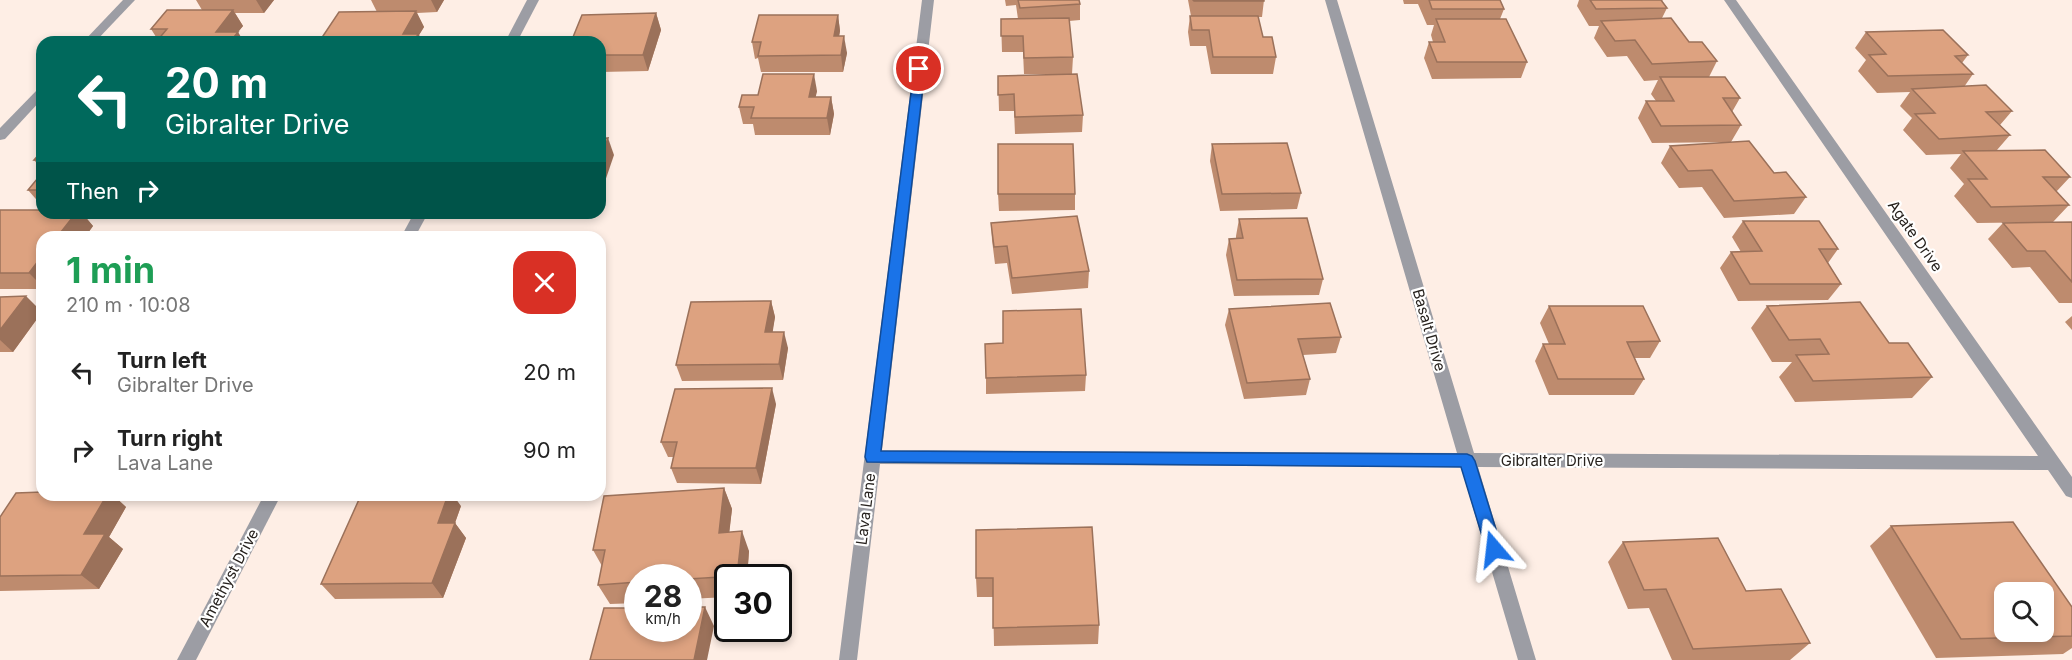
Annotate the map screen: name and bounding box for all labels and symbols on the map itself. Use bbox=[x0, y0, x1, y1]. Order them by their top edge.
pin bbox=[893, 43, 944, 94]
street label: Agate Drive bbox=[1884, 196, 1947, 275]
street label: Basalt Drive bbox=[1409, 286, 1450, 373]
street label: Gibralter Drive bbox=[1501, 451, 1603, 470]
street label: Lava Lane bbox=[852, 472, 879, 546]
position arrow bbox=[1462, 517, 1526, 581]
street label: Amethyst Drive bbox=[195, 525, 262, 630]
speed limit sign: 30 bbox=[714, 564, 792, 642]

